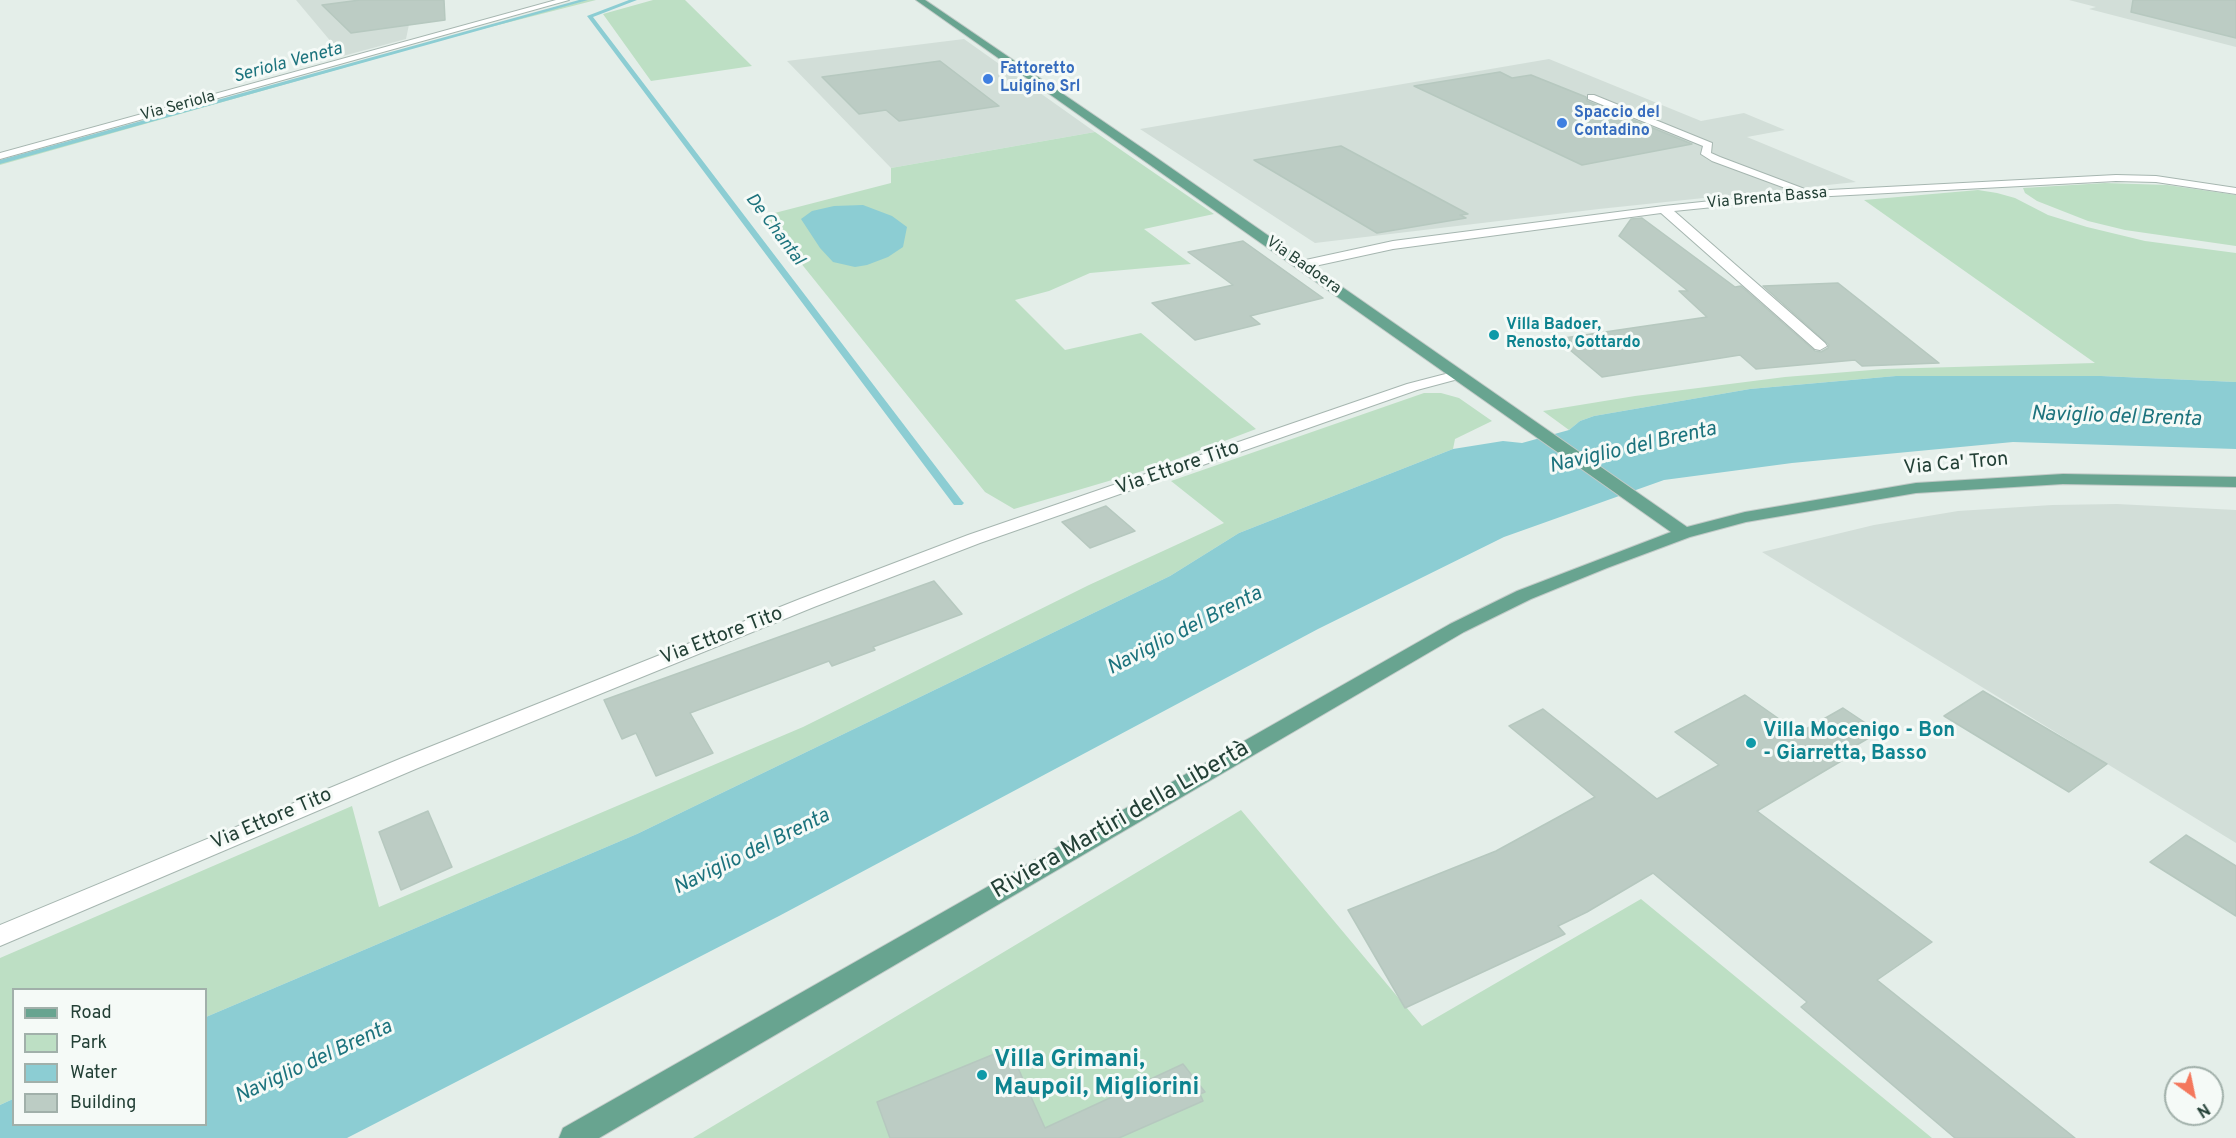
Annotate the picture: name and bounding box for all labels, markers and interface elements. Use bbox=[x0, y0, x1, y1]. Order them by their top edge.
water label: Seriola Veneta bbox=[231, 39, 345, 89]
place label: Fattoretto Luigino Srl bbox=[1000, 60, 1080, 98]
marker: Fattoretto Luigino Srl bbox=[981, 72, 995, 86]
street label: Via Seriola bbox=[139, 88, 217, 126]
place label: Spaccio del Contadino bbox=[1574, 104, 1660, 142]
marker: Spaccio del Contadino bbox=[1555, 116, 1569, 130]
street label: Via Brenta Bassa bbox=[1706, 184, 1828, 214]
water label: De Chantal bbox=[740, 190, 808, 270]
street label: Via Badoera bbox=[1262, 233, 1344, 299]
place label: Villa Badoer, Renosto, Gottardo bbox=[1506, 316, 1641, 354]
marker: Villa Badoer, Renosto, Gottardo bbox=[1487, 328, 1501, 342]
water label: Naviglio del Brenta bbox=[2030, 402, 2202, 434]
water label: Naviglio del Brenta bbox=[1547, 418, 1719, 480]
street label: Via Ettore Tito bbox=[1113, 437, 1243, 501]
street label: Via Ca' Tron bbox=[1903, 448, 2009, 482]
water label: Naviglio del Brenta bbox=[1103, 582, 1267, 682]
street label: Via Ettore Tito bbox=[658, 603, 786, 671]
place label: Villa Mocenigo - Bon - Giarretta, Basso bbox=[1763, 720, 1955, 767]
street label: Riviera Martiri della Libertà bbox=[987, 735, 1255, 907]
marker: Villa Mocenigo - Bon - Giarretta, Basso bbox=[1744, 736, 1758, 750]
street label: Via Ettore Tito bbox=[208, 784, 336, 856]
water label: Naviglio del Brenta bbox=[670, 804, 834, 902]
legend bbox=[12, 988, 207, 1126]
text: Road bbox=[70, 1002, 112, 1025]
water label: Naviglio del Brenta bbox=[231, 1016, 397, 1110]
text: Park bbox=[70, 1032, 107, 1055]
place label: Villa Grimani, Maupoil, Migliorini bbox=[994, 1047, 1199, 1103]
text: Water bbox=[70, 1062, 117, 1085]
north arrow bbox=[2164, 1066, 2224, 1126]
marker: Villa Grimani, Maupoil, Migliorini bbox=[975, 1068, 989, 1082]
text: Building bbox=[70, 1092, 136, 1115]
text: N bbox=[2192, 1098, 2213, 1121]

